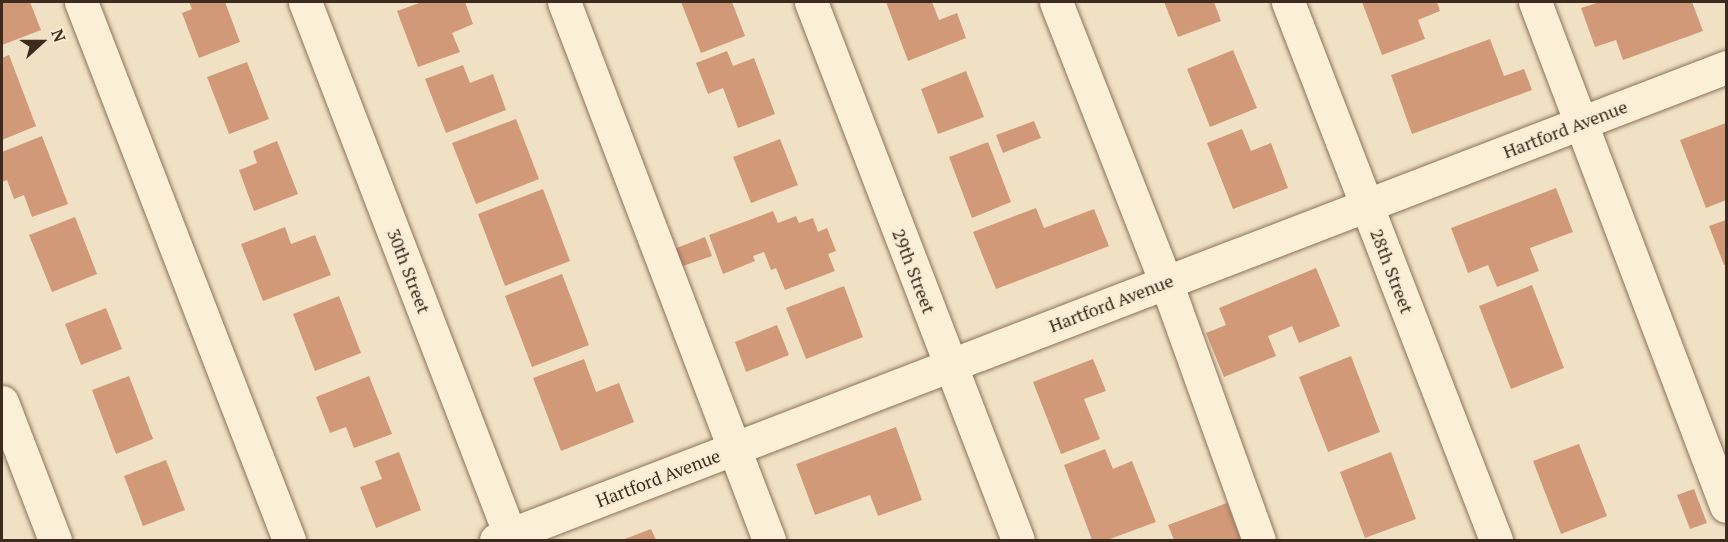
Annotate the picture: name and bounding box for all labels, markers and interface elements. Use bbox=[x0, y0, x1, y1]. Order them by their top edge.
north arrow bbox=[12, 12, 72, 72]
text: N bbox=[46, 26, 71, 45]
street label: Hartford Avenue bbox=[1500, 95, 1630, 163]
street label: 30th Street bbox=[383, 226, 435, 316]
street label: 29th Street bbox=[888, 226, 940, 316]
street label: 28th Street bbox=[1366, 226, 1418, 316]
street label: Hartford Avenue bbox=[1046, 269, 1176, 337]
street label: Hartford Avenue bbox=[593, 444, 723, 512]

